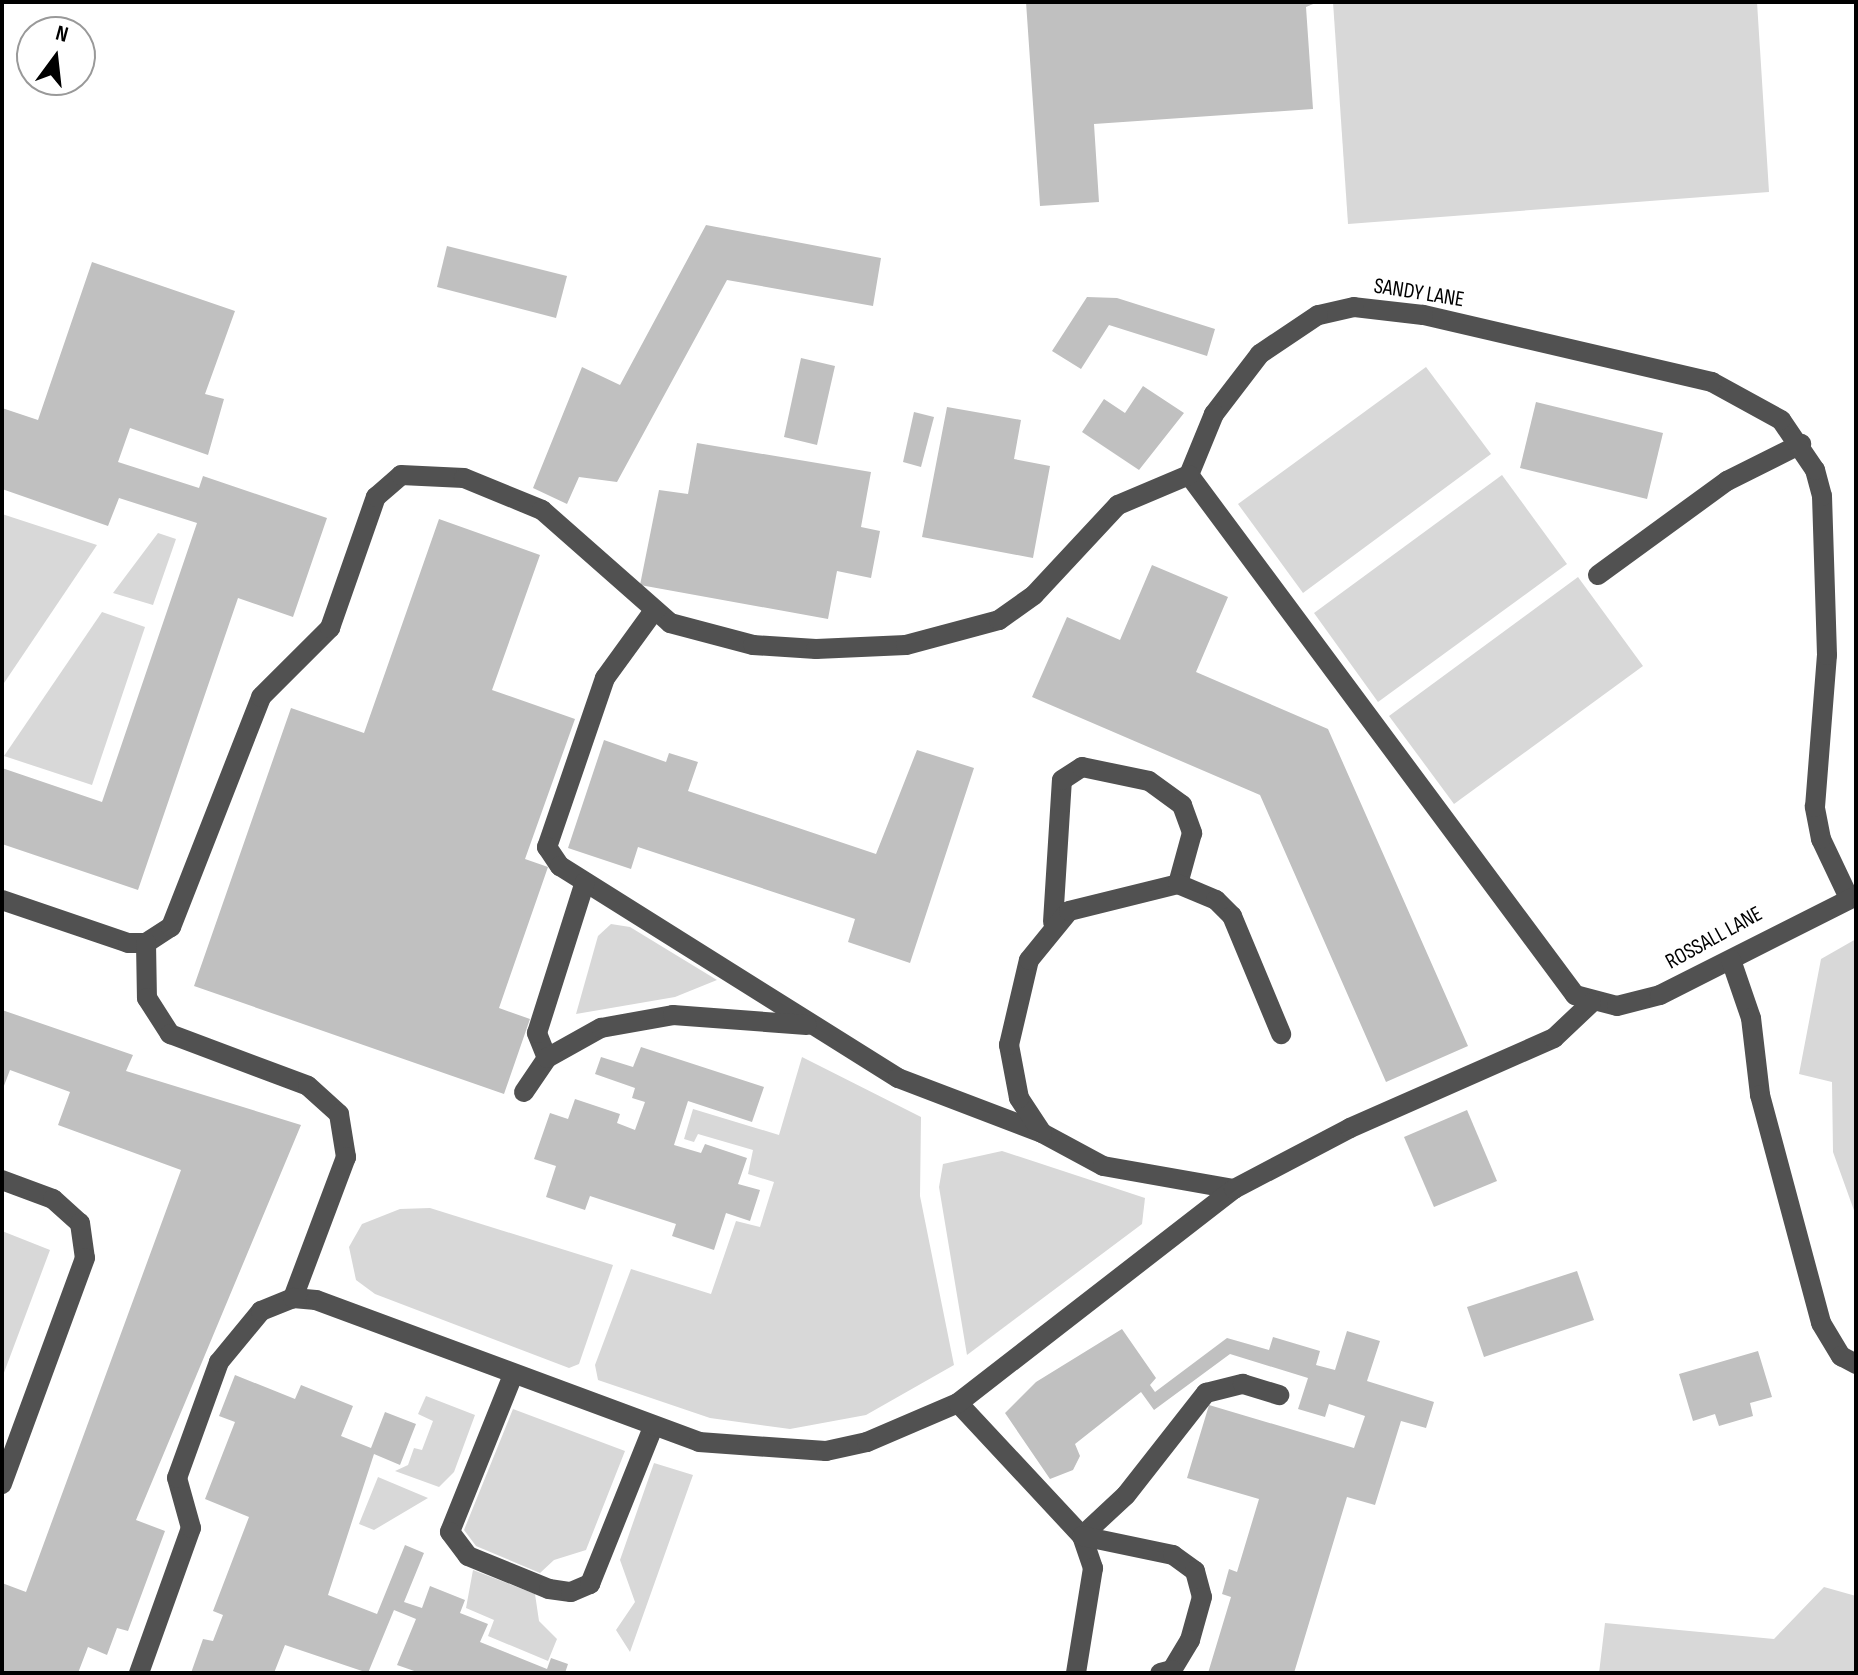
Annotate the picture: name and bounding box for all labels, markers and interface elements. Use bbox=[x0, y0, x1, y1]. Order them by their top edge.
north arrow bbox=[16, 16, 96, 96]
text: N bbox=[53, 20, 71, 49]
street label: SANDY LANE bbox=[1372, 273, 1466, 313]
street label: ROSSALL LANE bbox=[1661, 901, 1767, 975]

